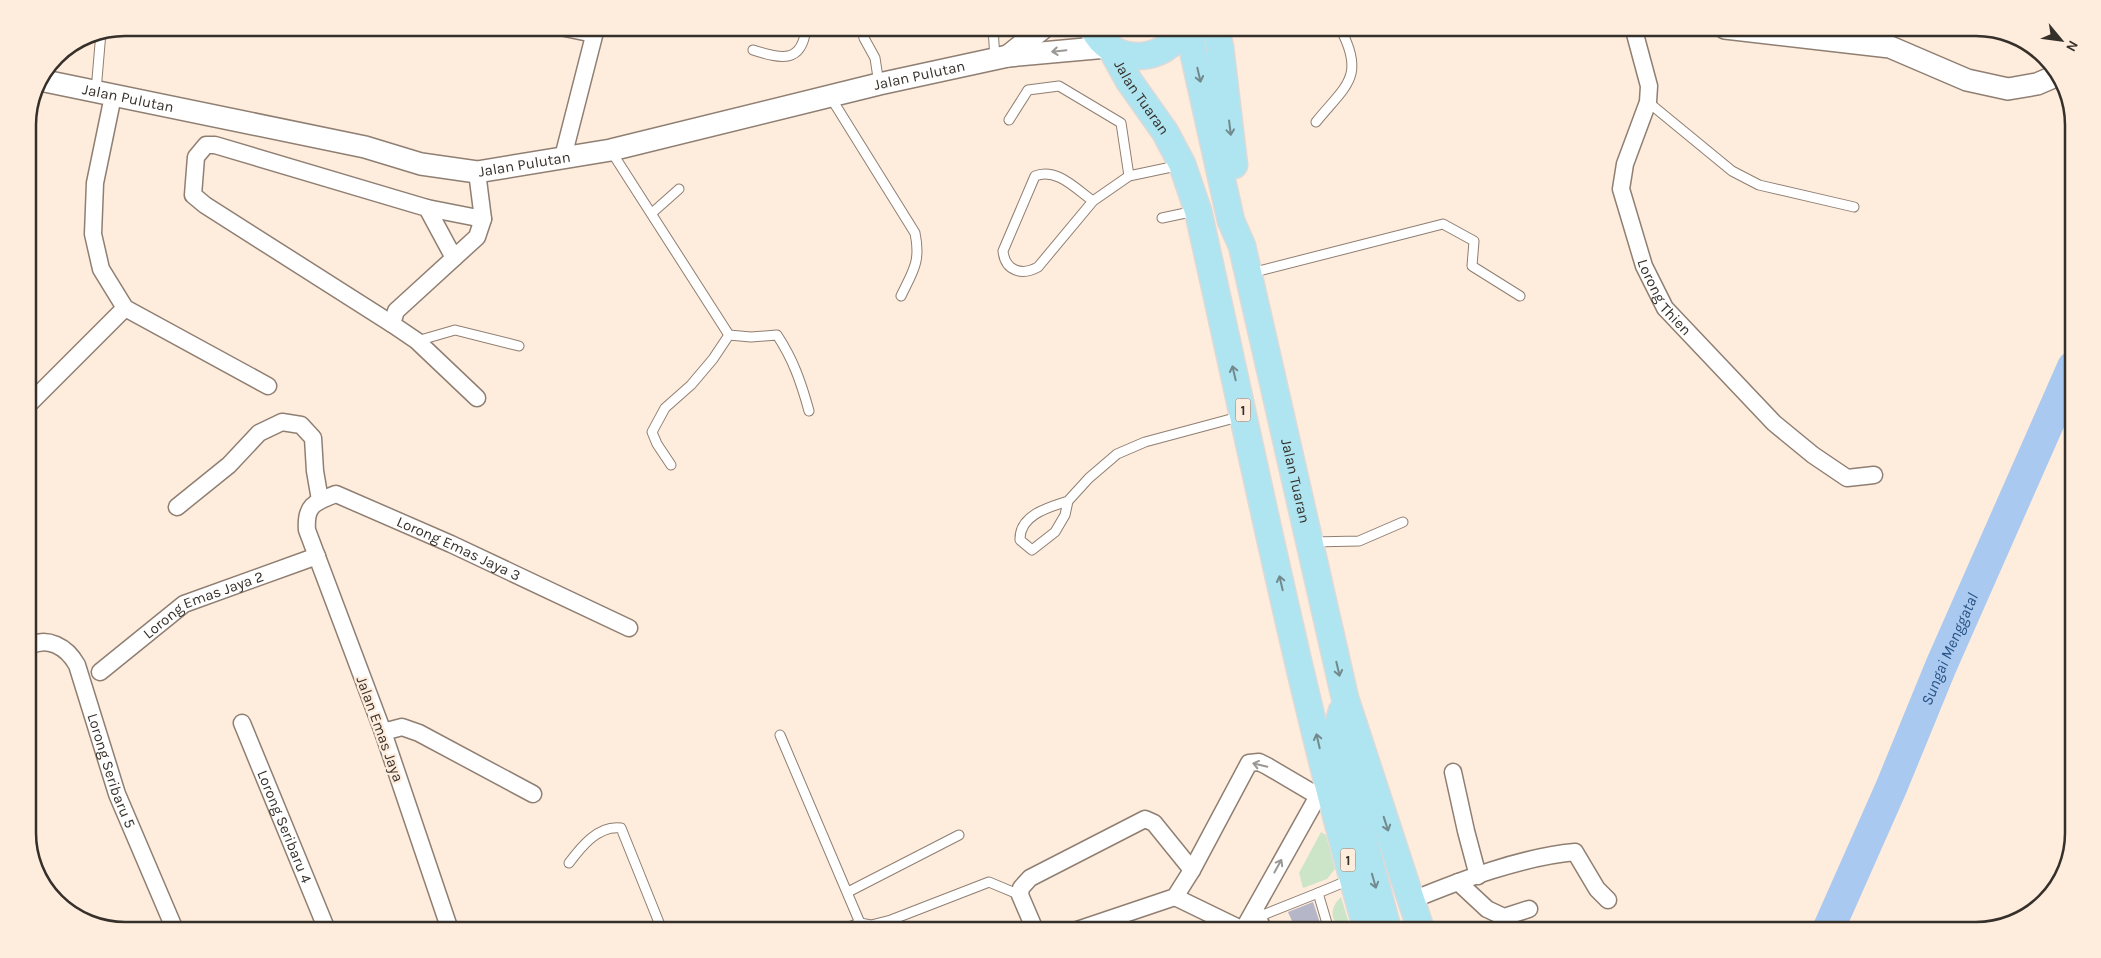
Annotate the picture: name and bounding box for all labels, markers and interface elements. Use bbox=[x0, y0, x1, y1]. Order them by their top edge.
north arrow bbox=[2036, 15, 2086, 65]
text: N bbox=[2062, 38, 2082, 55]
one-way arrow bbox=[1051, 46, 1067, 56]
street label: Jalan Pulutan bbox=[872, 57, 967, 94]
street label: Jalan Tuaran bbox=[1110, 57, 1173, 138]
one-way arrow bbox=[1195, 67, 1204, 83]
street label: Jalan Pulutan bbox=[81, 80, 176, 116]
one-way arrow bbox=[1225, 119, 1235, 135]
street label: Jalan Pulutan bbox=[477, 148, 572, 181]
street label: Lorong Thien bbox=[1633, 257, 1695, 339]
one-way arrow bbox=[1229, 366, 1239, 382]
road number: 1 bbox=[1236, 398, 1250, 422]
street label: Jalan Tuaran bbox=[1277, 437, 1314, 525]
street label: Lorong Emas Jaya 3 bbox=[394, 513, 523, 585]
street label: Lorong Emas Jaya 2 bbox=[139, 567, 266, 643]
one-way arrow bbox=[1276, 575, 1285, 591]
water label: Sungai Menggatal bbox=[1917, 590, 1982, 708]
one-way arrow bbox=[1334, 660, 1343, 676]
street label: Jalan Emas Jaya bbox=[353, 674, 407, 784]
street label: Lorong Seribaru 5 bbox=[83, 711, 140, 831]
one-way arrow bbox=[1313, 734, 1322, 750]
one-way arrow bbox=[1252, 760, 1268, 769]
street label: Lorong Seribaru 4 bbox=[253, 768, 316, 886]
one-way arrow bbox=[1381, 816, 1391, 832]
road number: 1 bbox=[1340, 848, 1356, 872]
one-way arrow bbox=[1274, 860, 1284, 874]
one-way arrow bbox=[1370, 873, 1380, 889]

